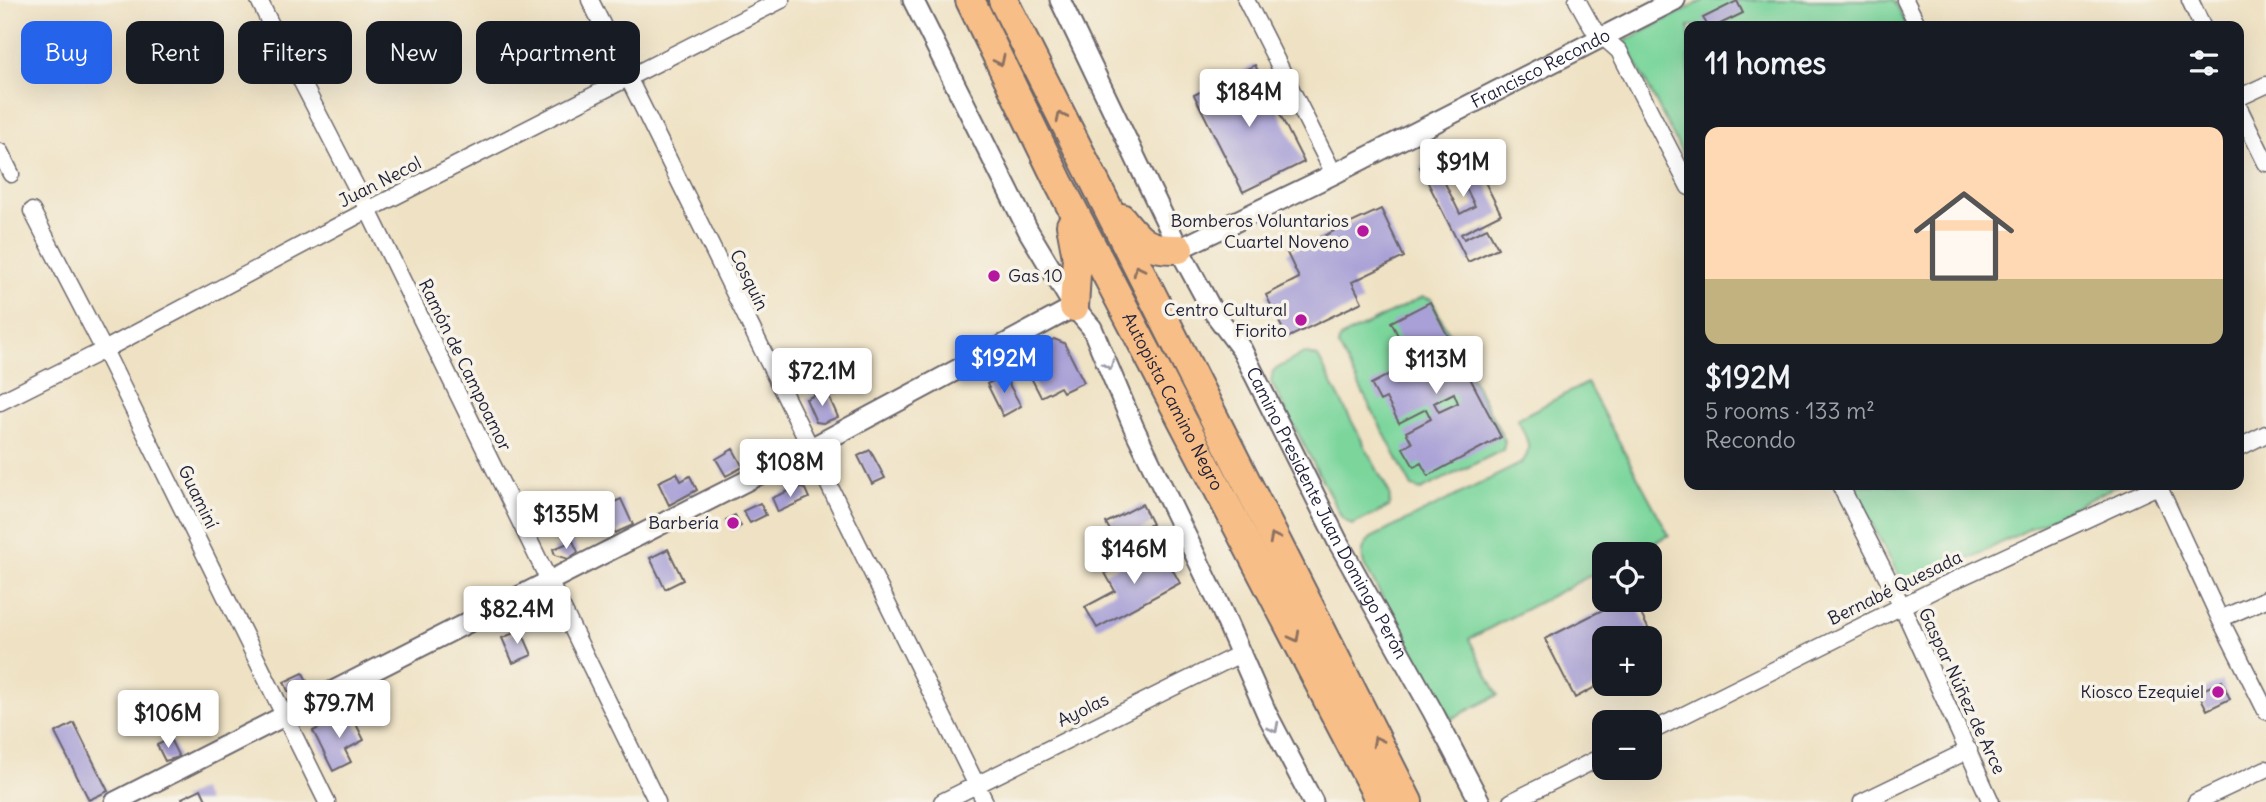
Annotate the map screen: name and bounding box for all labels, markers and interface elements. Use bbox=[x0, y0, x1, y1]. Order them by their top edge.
chip: Buy bbox=[21, 21, 112, 84]
chip: Rent bbox=[126, 21, 224, 84]
chip: Filters bbox=[238, 21, 352, 84]
chip: New bbox=[366, 21, 462, 84]
chip: Apartment bbox=[476, 21, 640, 84]
street label: Francisco Recondo bbox=[1467, 23, 1614, 113]
text: 11 homes bbox=[1705, 44, 1826, 82]
icon: filters bbox=[2185, 44, 2223, 82]
one-way arrow bbox=[991, 54, 1005, 66]
pin: $184M bbox=[1200, 69, 1298, 129]
text: $184M bbox=[1216, 77, 1282, 106]
one-way arrow bbox=[1055, 112, 1069, 124]
pin: $91M bbox=[1422, 140, 1504, 199]
text: $91M bbox=[1436, 147, 1490, 176]
street label: Juan Necol bbox=[335, 151, 425, 212]
icon: home bbox=[1901, 173, 2027, 299]
place label: Bomberos Voluntarios Cuartel Noveno bbox=[1170, 209, 1349, 253]
marker: Bomberos Voluntarios Cuartel Noveno bbox=[1355, 223, 1371, 239]
street label: Cosquín bbox=[725, 246, 774, 314]
place label: Gas 10 bbox=[1008, 264, 1063, 287]
one-way arrow bbox=[1132, 265, 1146, 277]
marker: Gas 10 bbox=[986, 268, 1002, 284]
street label: Ramón de Campoamor bbox=[414, 275, 517, 455]
place label: Centro Cultural Fiorito bbox=[1164, 298, 1287, 342]
street label: Autopista Camino Negro bbox=[1117, 309, 1229, 494]
marker: Centro Cultural Fiorito bbox=[1293, 312, 1309, 328]
pin: $192M bbox=[955, 336, 1053, 395]
pin: $113M bbox=[1387, 336, 1485, 396]
text: $192M bbox=[971, 343, 1037, 372]
text: $113M bbox=[1405, 344, 1467, 373]
pin: $72.1M bbox=[765, 348, 879, 408]
text: $72.1M bbox=[788, 356, 856, 385]
one-way arrow bbox=[1100, 358, 1114, 370]
text: $192M bbox=[1705, 358, 1791, 396]
street label: Camino Presidente Juan Domingo Perón bbox=[1241, 363, 1413, 663]
text: 5 rooms · 133 m² bbox=[1705, 396, 1875, 425]
text: Recondo bbox=[1705, 425, 1796, 454]
pin: $108M bbox=[741, 440, 839, 499]
text: $108M bbox=[756, 447, 824, 476]
street label: Guaminí bbox=[173, 461, 224, 532]
pin: $135M bbox=[517, 491, 615, 551]
text: $135M bbox=[533, 499, 599, 528]
place label: Barbería bbox=[648, 511, 719, 534]
marker: Barbería bbox=[725, 515, 741, 531]
pin: $146M bbox=[1085, 526, 1183, 586]
one-way arrow bbox=[1268, 533, 1282, 545]
text: $146M bbox=[1101, 534, 1167, 563]
map controls bbox=[1592, 542, 1662, 780]
button: locate bbox=[1592, 542, 1662, 612]
street label: Bernabé Quesada bbox=[1824, 545, 1966, 630]
pin: $82.4M bbox=[460, 586, 574, 646]
text: $82.4M bbox=[480, 594, 554, 623]
street label: Gaspar Núñez de Arce bbox=[1914, 604, 2011, 778]
button: + bbox=[1592, 626, 1662, 696]
one-way arrow bbox=[1286, 630, 1300, 642]
pin: $79.7M bbox=[282, 680, 396, 740]
place label: Kiosco Ezequiel bbox=[2080, 680, 2204, 703]
marker: Kiosco Ezequiel bbox=[2210, 684, 2226, 700]
street label: Ayolas bbox=[1053, 687, 1112, 732]
text: $79.7M bbox=[303, 688, 375, 717]
pin: $106M bbox=[119, 690, 217, 750]
text: $106M bbox=[134, 698, 202, 727]
button: − bbox=[1592, 710, 1662, 780]
one-way arrow bbox=[1266, 720, 1280, 733]
one-way arrow bbox=[1371, 736, 1385, 748]

